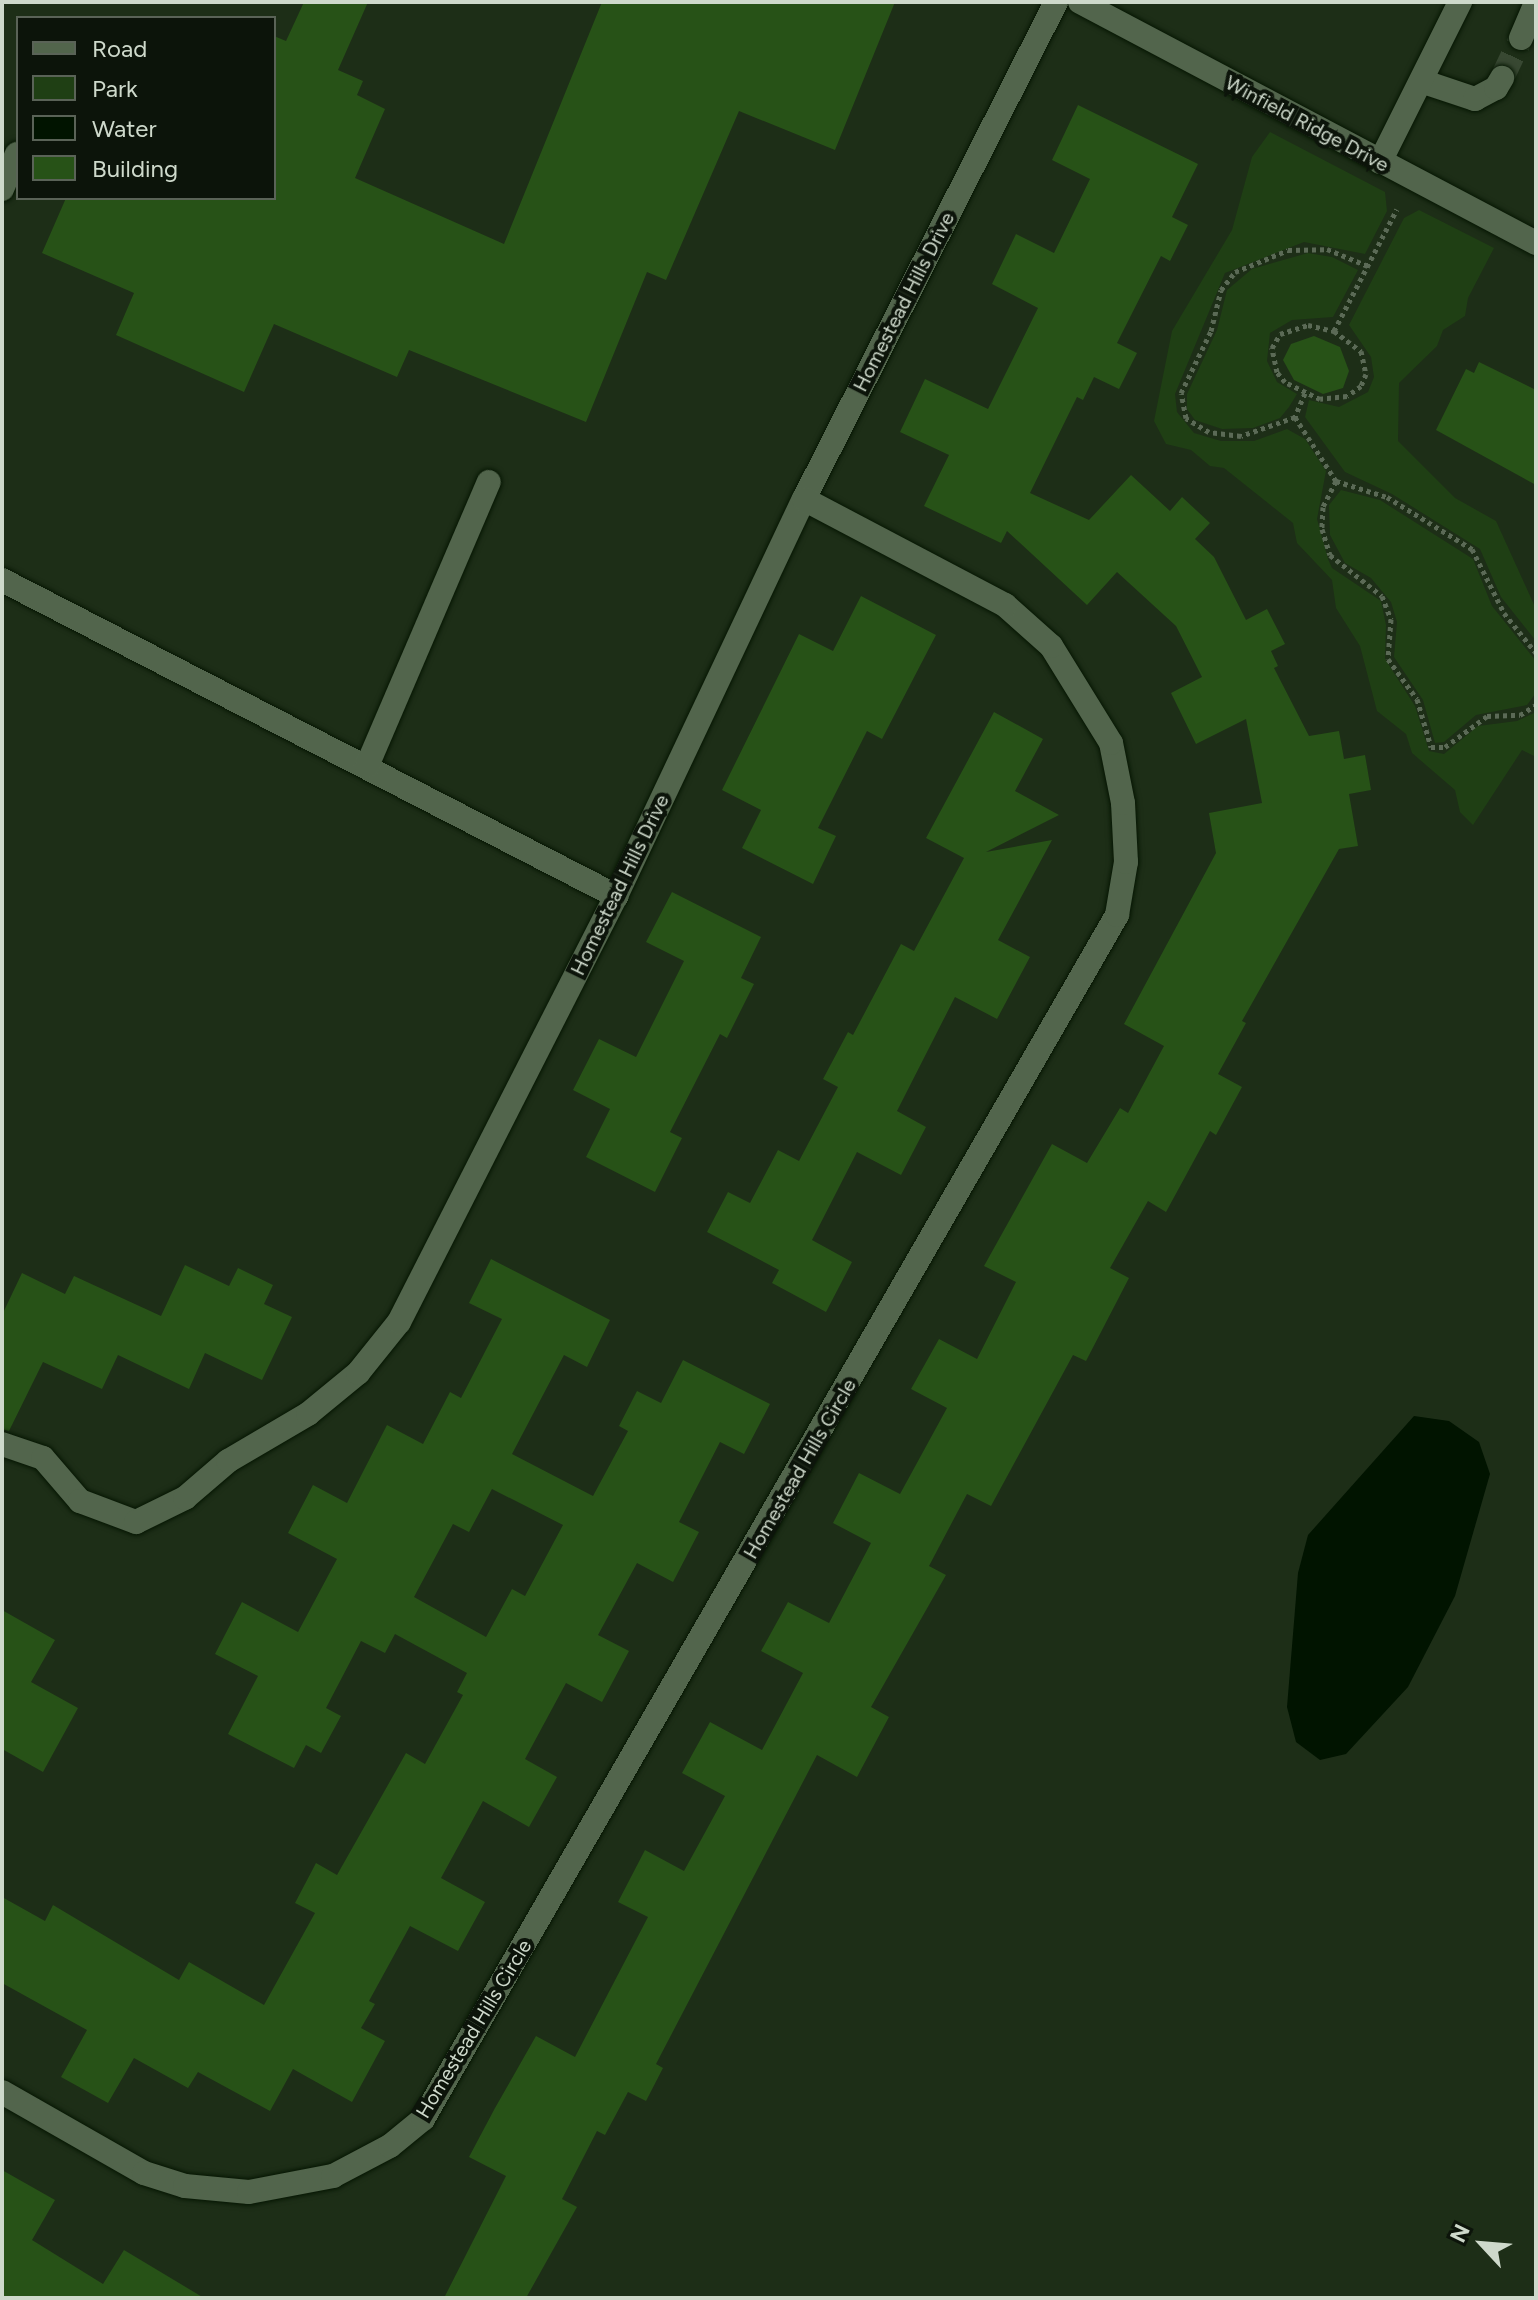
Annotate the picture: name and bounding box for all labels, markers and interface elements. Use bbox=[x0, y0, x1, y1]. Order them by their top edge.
legend bbox=[16, 16, 276, 200]
text: Road bbox=[92, 34, 147, 63]
street label: Winfield Ridge Drive bbox=[1221, 71, 1393, 177]
text: Park bbox=[92, 74, 138, 103]
text: Water bbox=[92, 114, 157, 143]
text: Building bbox=[92, 154, 178, 183]
street label: Homestead Hills Drive bbox=[848, 208, 960, 396]
street label: Homestead Hills Drive bbox=[566, 791, 674, 979]
street label: Homestead Hills Circle bbox=[739, 1375, 861, 1563]
street label: Homestead Hills Circle bbox=[411, 1935, 537, 2123]
north arrow bbox=[1442, 2204, 1522, 2284]
text: N bbox=[1444, 2220, 1476, 2247]

